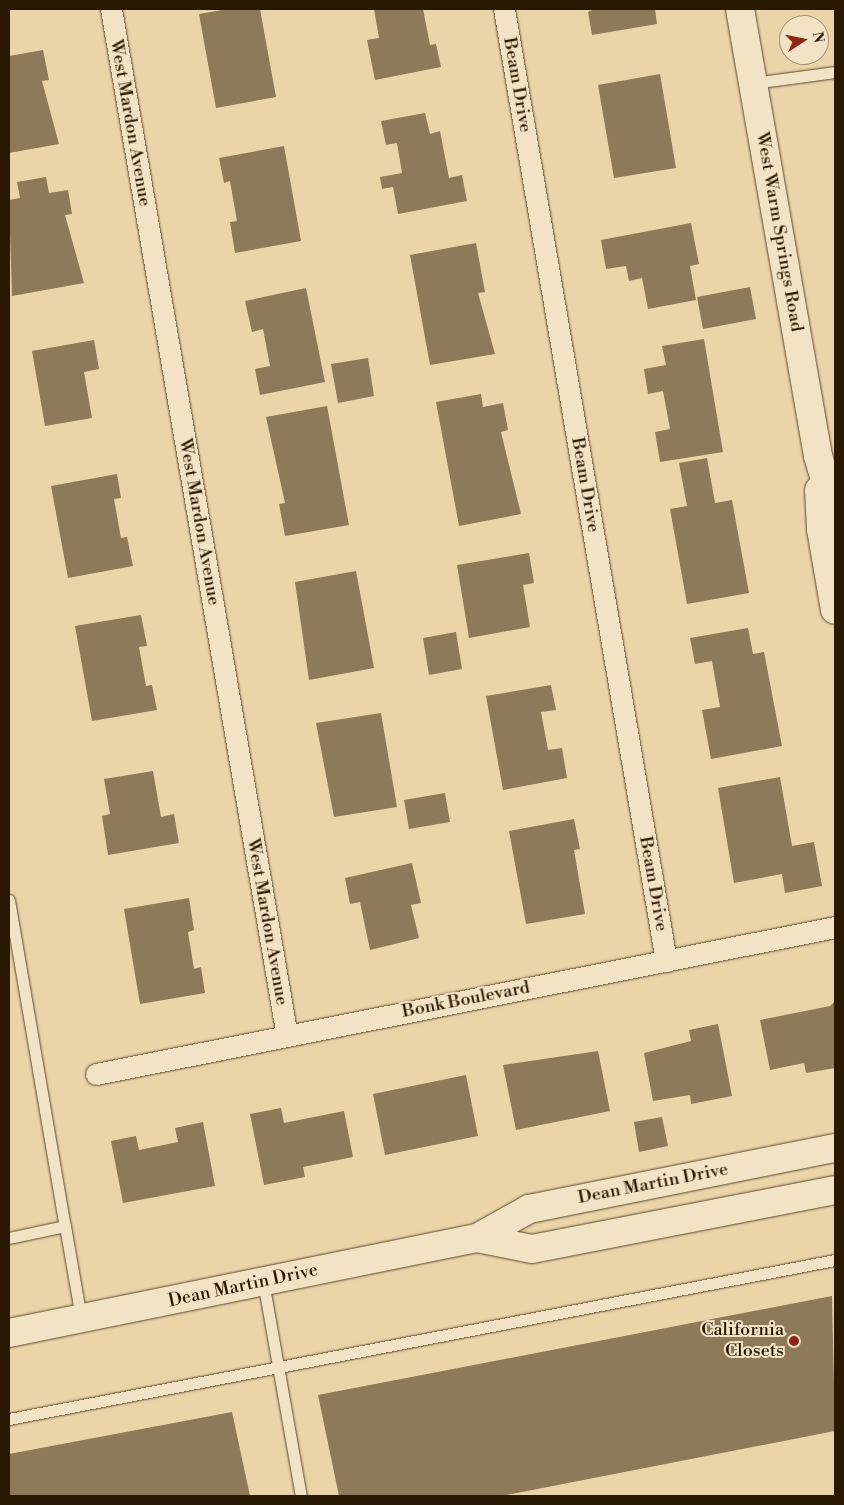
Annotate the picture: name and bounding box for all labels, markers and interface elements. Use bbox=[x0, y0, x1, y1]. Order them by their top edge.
north arrow bbox=[779, 15, 829, 65]
text: N bbox=[808, 30, 828, 44]
street label: Beam Drive bbox=[498, 36, 536, 134]
street label: West Mardon Avenue bbox=[105, 38, 155, 208]
street label: West Warm Springs Road bbox=[751, 130, 807, 334]
street label: Beam Drive bbox=[566, 436, 604, 534]
street label: West Mardon Avenue bbox=[174, 437, 224, 607]
street label: Beam Drive bbox=[634, 835, 672, 933]
street label: West Mardon Avenue bbox=[242, 837, 292, 1007]
street label: Bonk Boulevard bbox=[400, 977, 532, 1023]
street label: Dean Martin Drive bbox=[576, 1159, 730, 1209]
street label: Dean Martin Drive bbox=[166, 1260, 320, 1312]
place label: California Closets bbox=[701, 1320, 784, 1362]
marker: California Closets bbox=[788, 1335, 800, 1347]

